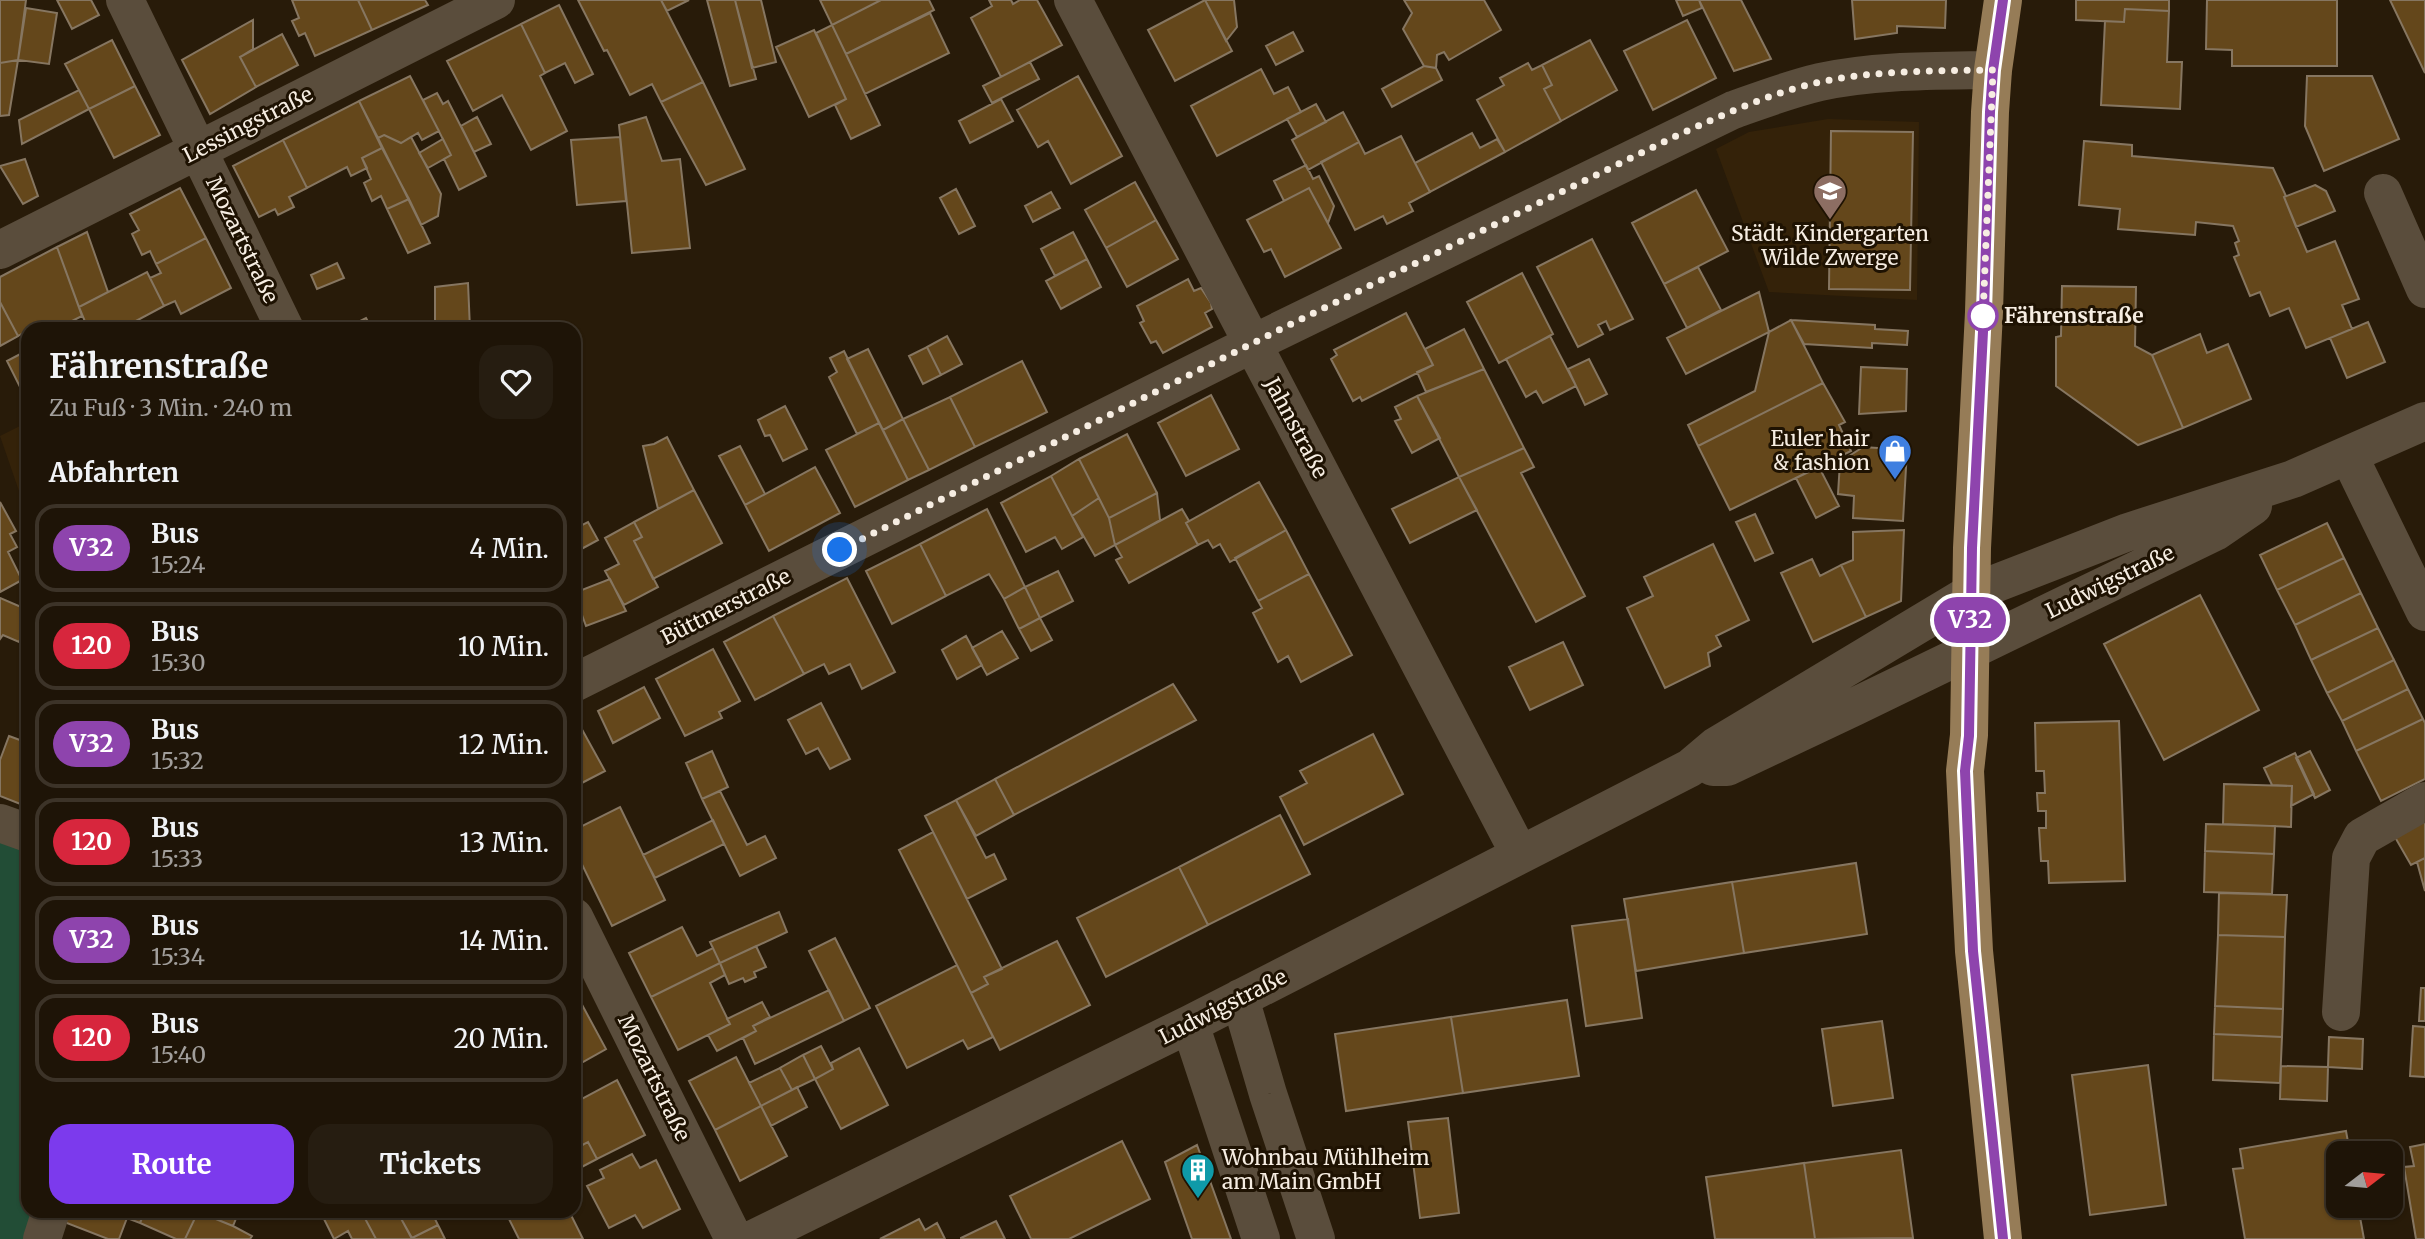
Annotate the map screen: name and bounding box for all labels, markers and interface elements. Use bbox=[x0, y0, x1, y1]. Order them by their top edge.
street label: Lessingstraße bbox=[178, 80, 317, 169]
street label: Mozartstraße bbox=[200, 172, 285, 308]
school or university icon: Städt. Kindergarten Wilde Zwerge bbox=[1811, 172, 1849, 221]
place label: Städt. Kindergarten Wilde Zwerge bbox=[1731, 220, 1929, 271]
marker: Fährenstraße bbox=[1968, 301, 1998, 331]
place label: Fährenstraße bbox=[2004, 302, 2144, 329]
button: heart bbox=[479, 345, 553, 419]
text: Fährenstraße bbox=[49, 346, 268, 387]
street label: Jahnstraße bbox=[1258, 372, 1334, 483]
text: Zu Fuß · 3 Min. · 240 m bbox=[49, 393, 292, 422]
place label: Euler hair & fashion bbox=[1770, 425, 1870, 476]
shop icon: Euler hair & fashion bbox=[1876, 432, 1914, 481]
text: Abfahrten bbox=[49, 456, 179, 489]
text: Bus bbox=[151, 517, 199, 550]
text: V32 bbox=[69, 532, 114, 563]
text: 4 Min. bbox=[469, 532, 549, 565]
your location bbox=[822, 532, 857, 567]
street label: Ludwigstraße bbox=[2041, 539, 2178, 624]
text: 15:24 bbox=[151, 550, 205, 579]
street label: Büttnerstraße bbox=[656, 562, 795, 651]
line badge: V32 bbox=[1930, 597, 2010, 643]
text: V32 bbox=[1948, 604, 1992, 635]
text: Bus bbox=[151, 615, 199, 648]
text: 120 bbox=[71, 630, 112, 661]
text: 10 Min. bbox=[458, 630, 549, 663]
text: 15:30 bbox=[151, 648, 206, 677]
text: Bus bbox=[151, 713, 199, 746]
text: V32 bbox=[69, 728, 114, 759]
text: 12 Min. bbox=[458, 728, 549, 761]
text: 15:32 bbox=[151, 746, 204, 775]
text: Bus bbox=[151, 811, 199, 844]
text: 120 bbox=[71, 826, 112, 857]
text: 13 Min. bbox=[459, 826, 549, 859]
text: 15:33 bbox=[151, 844, 203, 873]
text: Bus bbox=[151, 909, 199, 942]
text: V32 bbox=[69, 924, 114, 955]
text: 14 Min. bbox=[459, 924, 549, 957]
text: 15:34 bbox=[151, 942, 205, 971]
street label: Ludwigstraße bbox=[1154, 963, 1291, 1050]
text: Bus bbox=[151, 1007, 199, 1040]
street label: Mozartstraße bbox=[612, 1010, 697, 1146]
text: 120 bbox=[71, 1022, 112, 1053]
text: 20 Min. bbox=[454, 1022, 549, 1055]
text: 15:40 bbox=[151, 1040, 206, 1069]
button: Route bbox=[49, 1124, 294, 1204]
button: Tickets bbox=[308, 1124, 553, 1204]
north arrow bbox=[2326, 1141, 2403, 1218]
map controls bbox=[2326, 1141, 2403, 1218]
place label: Wohnbau Mühlheim am Main GmbH bbox=[1221, 1144, 1430, 1195]
building icon: Wohnbau Mühlheim am Main GmbH bbox=[1179, 1151, 1217, 1200]

